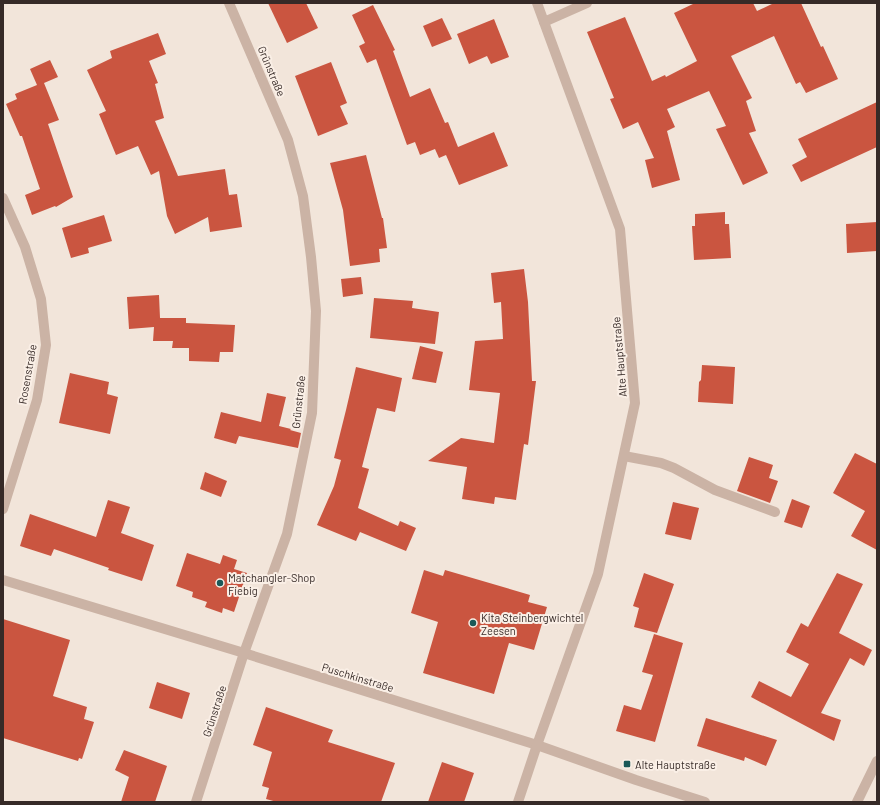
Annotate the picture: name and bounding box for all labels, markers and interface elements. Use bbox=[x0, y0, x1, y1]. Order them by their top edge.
street label: Grünstraße bbox=[256, 44, 288, 98]
street label: Alte Hauptstraße bbox=[609, 316, 629, 398]
street label: Rosenstraße bbox=[15, 343, 39, 405]
street label: Grünstraße bbox=[289, 375, 307, 429]
place label: Matchangler-Shop Fiebig bbox=[228, 571, 315, 597]
marker: Matchangler-Shop Fiebig bbox=[215, 578, 225, 588]
place label: Kita Steinbergwichtel Zeesen bbox=[481, 611, 583, 637]
marker: Kita Steinbergwichtel Zeesen bbox=[468, 618, 478, 628]
street label: Puschkinstraße bbox=[320, 660, 396, 694]
street label: Grünstraße bbox=[200, 683, 228, 738]
place label: Alte Hauptstraße bbox=[635, 758, 716, 771]
marker: Alte Hauptstraße bbox=[622, 759, 632, 769]

